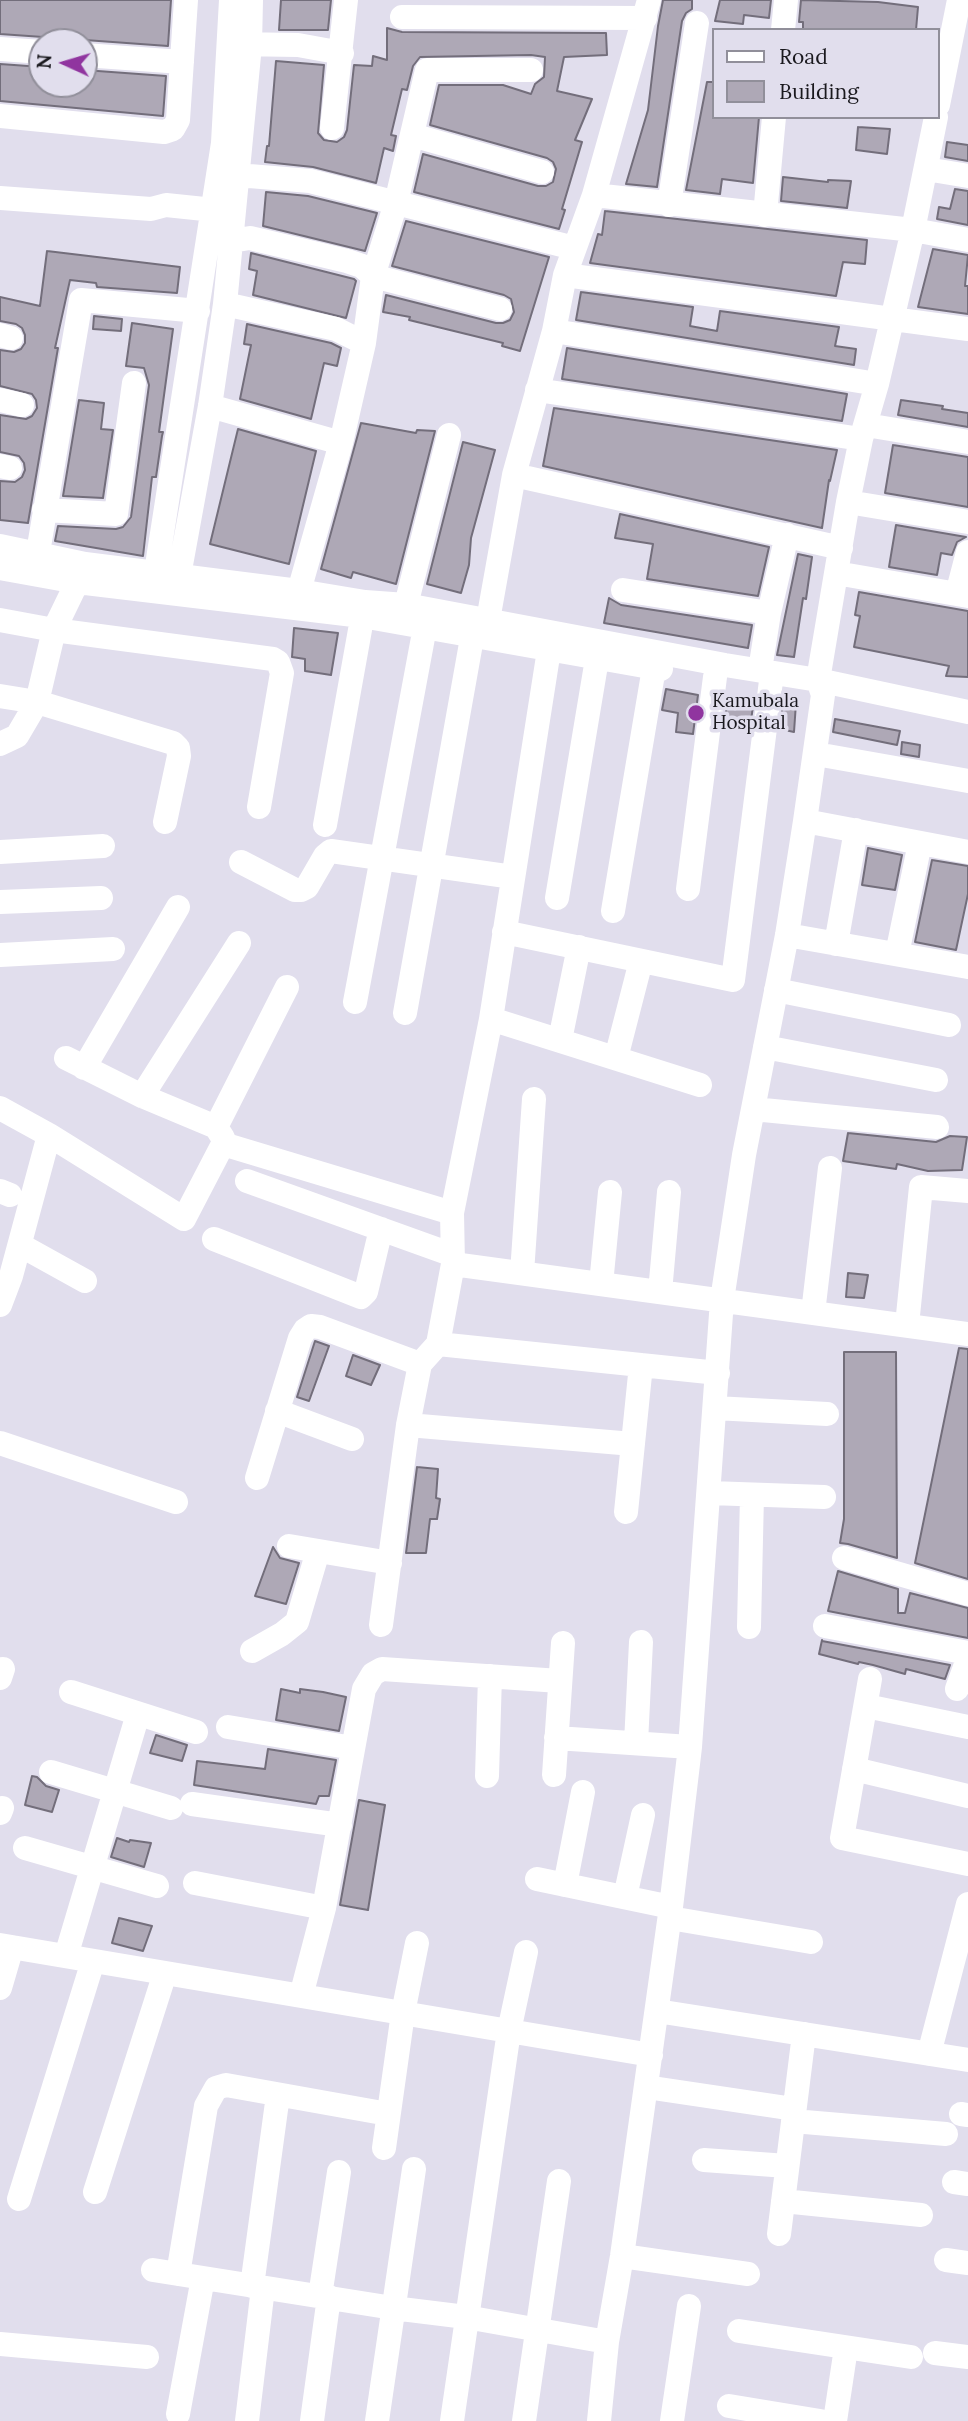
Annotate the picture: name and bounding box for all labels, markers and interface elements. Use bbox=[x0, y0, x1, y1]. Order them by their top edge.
north arrow bbox=[28, 28, 98, 98]
legend bbox=[712, 28, 940, 119]
text: Road bbox=[779, 43, 828, 70]
text: N bbox=[32, 54, 57, 70]
text: Building bbox=[779, 78, 859, 105]
place label: Kamubala Hospital bbox=[712, 691, 799, 735]
marker: Kamubala Hospital bbox=[686, 703, 706, 723]

